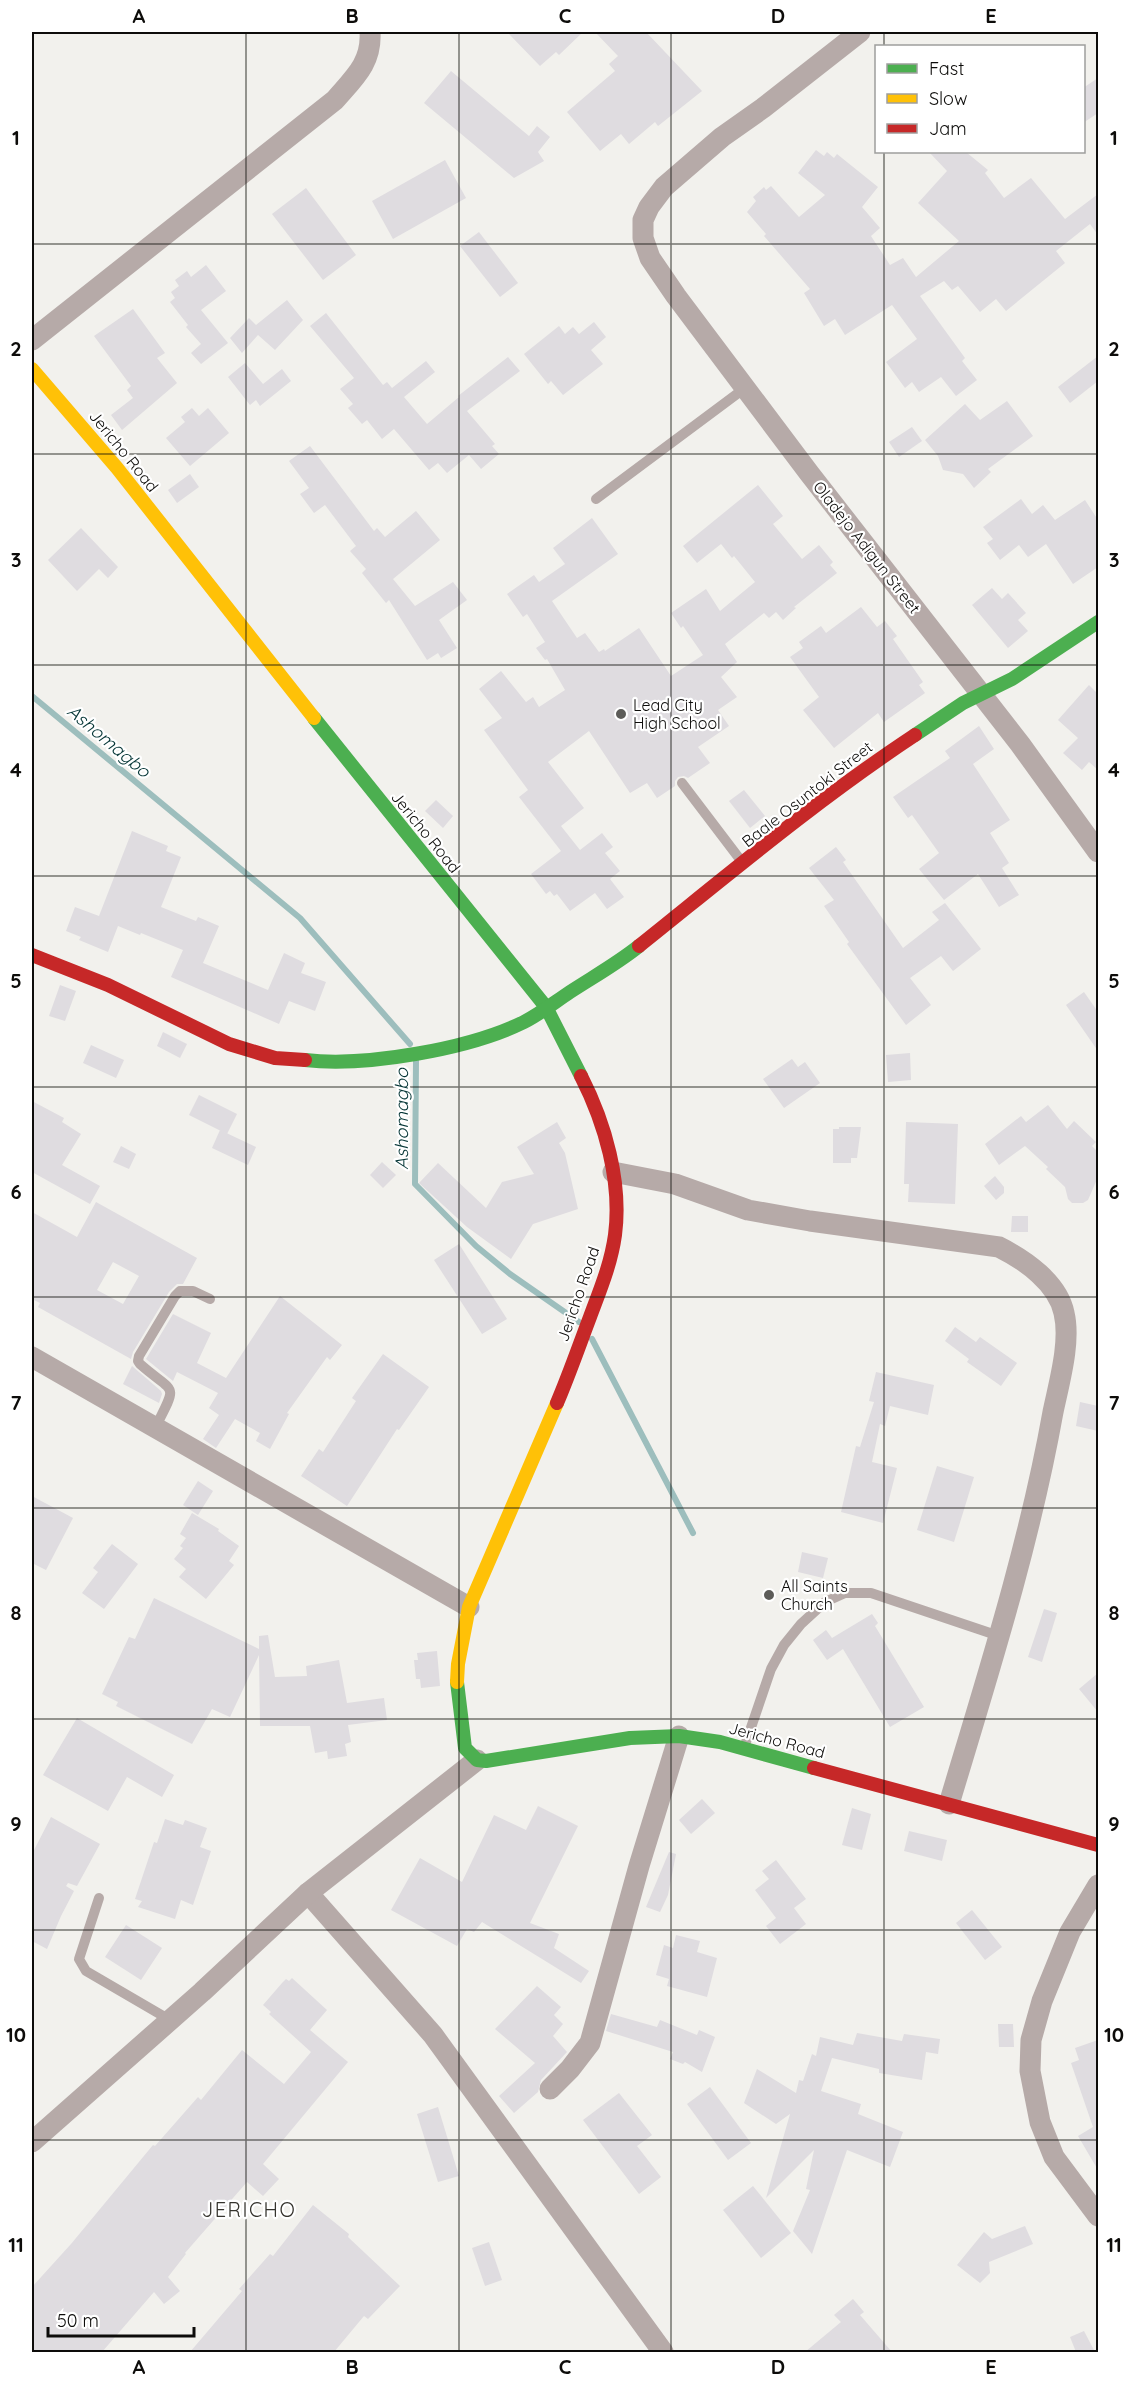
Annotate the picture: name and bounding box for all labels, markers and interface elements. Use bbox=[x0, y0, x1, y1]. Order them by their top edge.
text: A bbox=[133, 3, 146, 28]
text: B bbox=[345, 3, 359, 28]
text: C bbox=[559, 3, 572, 28]
text: D bbox=[771, 3, 785, 28]
text: E bbox=[985, 3, 997, 28]
legend bbox=[875, 45, 1085, 153]
text: Fast bbox=[929, 57, 964, 80]
text: Slow bbox=[929, 87, 967, 110]
text: Jam bbox=[929, 117, 967, 140]
text: 1 bbox=[12, 125, 20, 150]
text: 1 bbox=[1110, 125, 1118, 150]
text: 2 bbox=[10, 336, 22, 361]
text: 2 bbox=[1108, 336, 1120, 361]
street label: Jericho Road bbox=[85, 406, 163, 496]
street label: Oladejo Adigun Street bbox=[809, 477, 925, 617]
text: 3 bbox=[11, 547, 21, 572]
text: 3 bbox=[1109, 547, 1119, 572]
place label: Lead City High School bbox=[633, 695, 721, 733]
water label: Ashomagbo bbox=[63, 700, 156, 783]
marker: Lead City High School bbox=[614, 707, 628, 721]
street label: Baale Osuntoki Street bbox=[738, 737, 876, 851]
text: 4 bbox=[10, 757, 22, 782]
text: 4 bbox=[1108, 757, 1120, 782]
street label: Jericho Road bbox=[387, 787, 465, 877]
text: 5 bbox=[10, 968, 22, 993]
text: 5 bbox=[1108, 968, 1120, 993]
water label: Ashomagbo bbox=[390, 1067, 413, 1170]
text: 6 bbox=[10, 1179, 22, 1204]
text: 6 bbox=[1108, 1179, 1120, 1204]
street label: Jericho Road bbox=[552, 1244, 604, 1344]
text: 7 bbox=[11, 1390, 22, 1415]
text: 7 bbox=[1109, 1390, 1120, 1415]
place label: All Saints Church bbox=[781, 1576, 848, 1614]
marker: All Saints Church bbox=[762, 1588, 776, 1602]
text: 8 bbox=[11, 1600, 22, 1625]
text: 8 bbox=[1109, 1600, 1120, 1625]
street label: Jericho Road bbox=[727, 1718, 827, 1762]
text: 9 bbox=[10, 1811, 22, 1836]
text: 9 bbox=[1108, 1811, 1120, 1836]
text: 10 bbox=[6, 2022, 26, 2047]
text: 10 bbox=[1104, 2022, 1124, 2047]
district label: JERICHO bbox=[202, 2197, 296, 2222]
text: 11 bbox=[8, 2232, 24, 2257]
text: 11 bbox=[1106, 2232, 1122, 2257]
scale bar bbox=[48, 2300, 194, 2338]
text: 50 m bbox=[57, 2309, 99, 2332]
text: A bbox=[133, 2354, 146, 2379]
text: B bbox=[345, 2354, 359, 2379]
text: C bbox=[559, 2354, 572, 2379]
text: D bbox=[771, 2354, 785, 2379]
text: E bbox=[985, 2354, 997, 2379]

